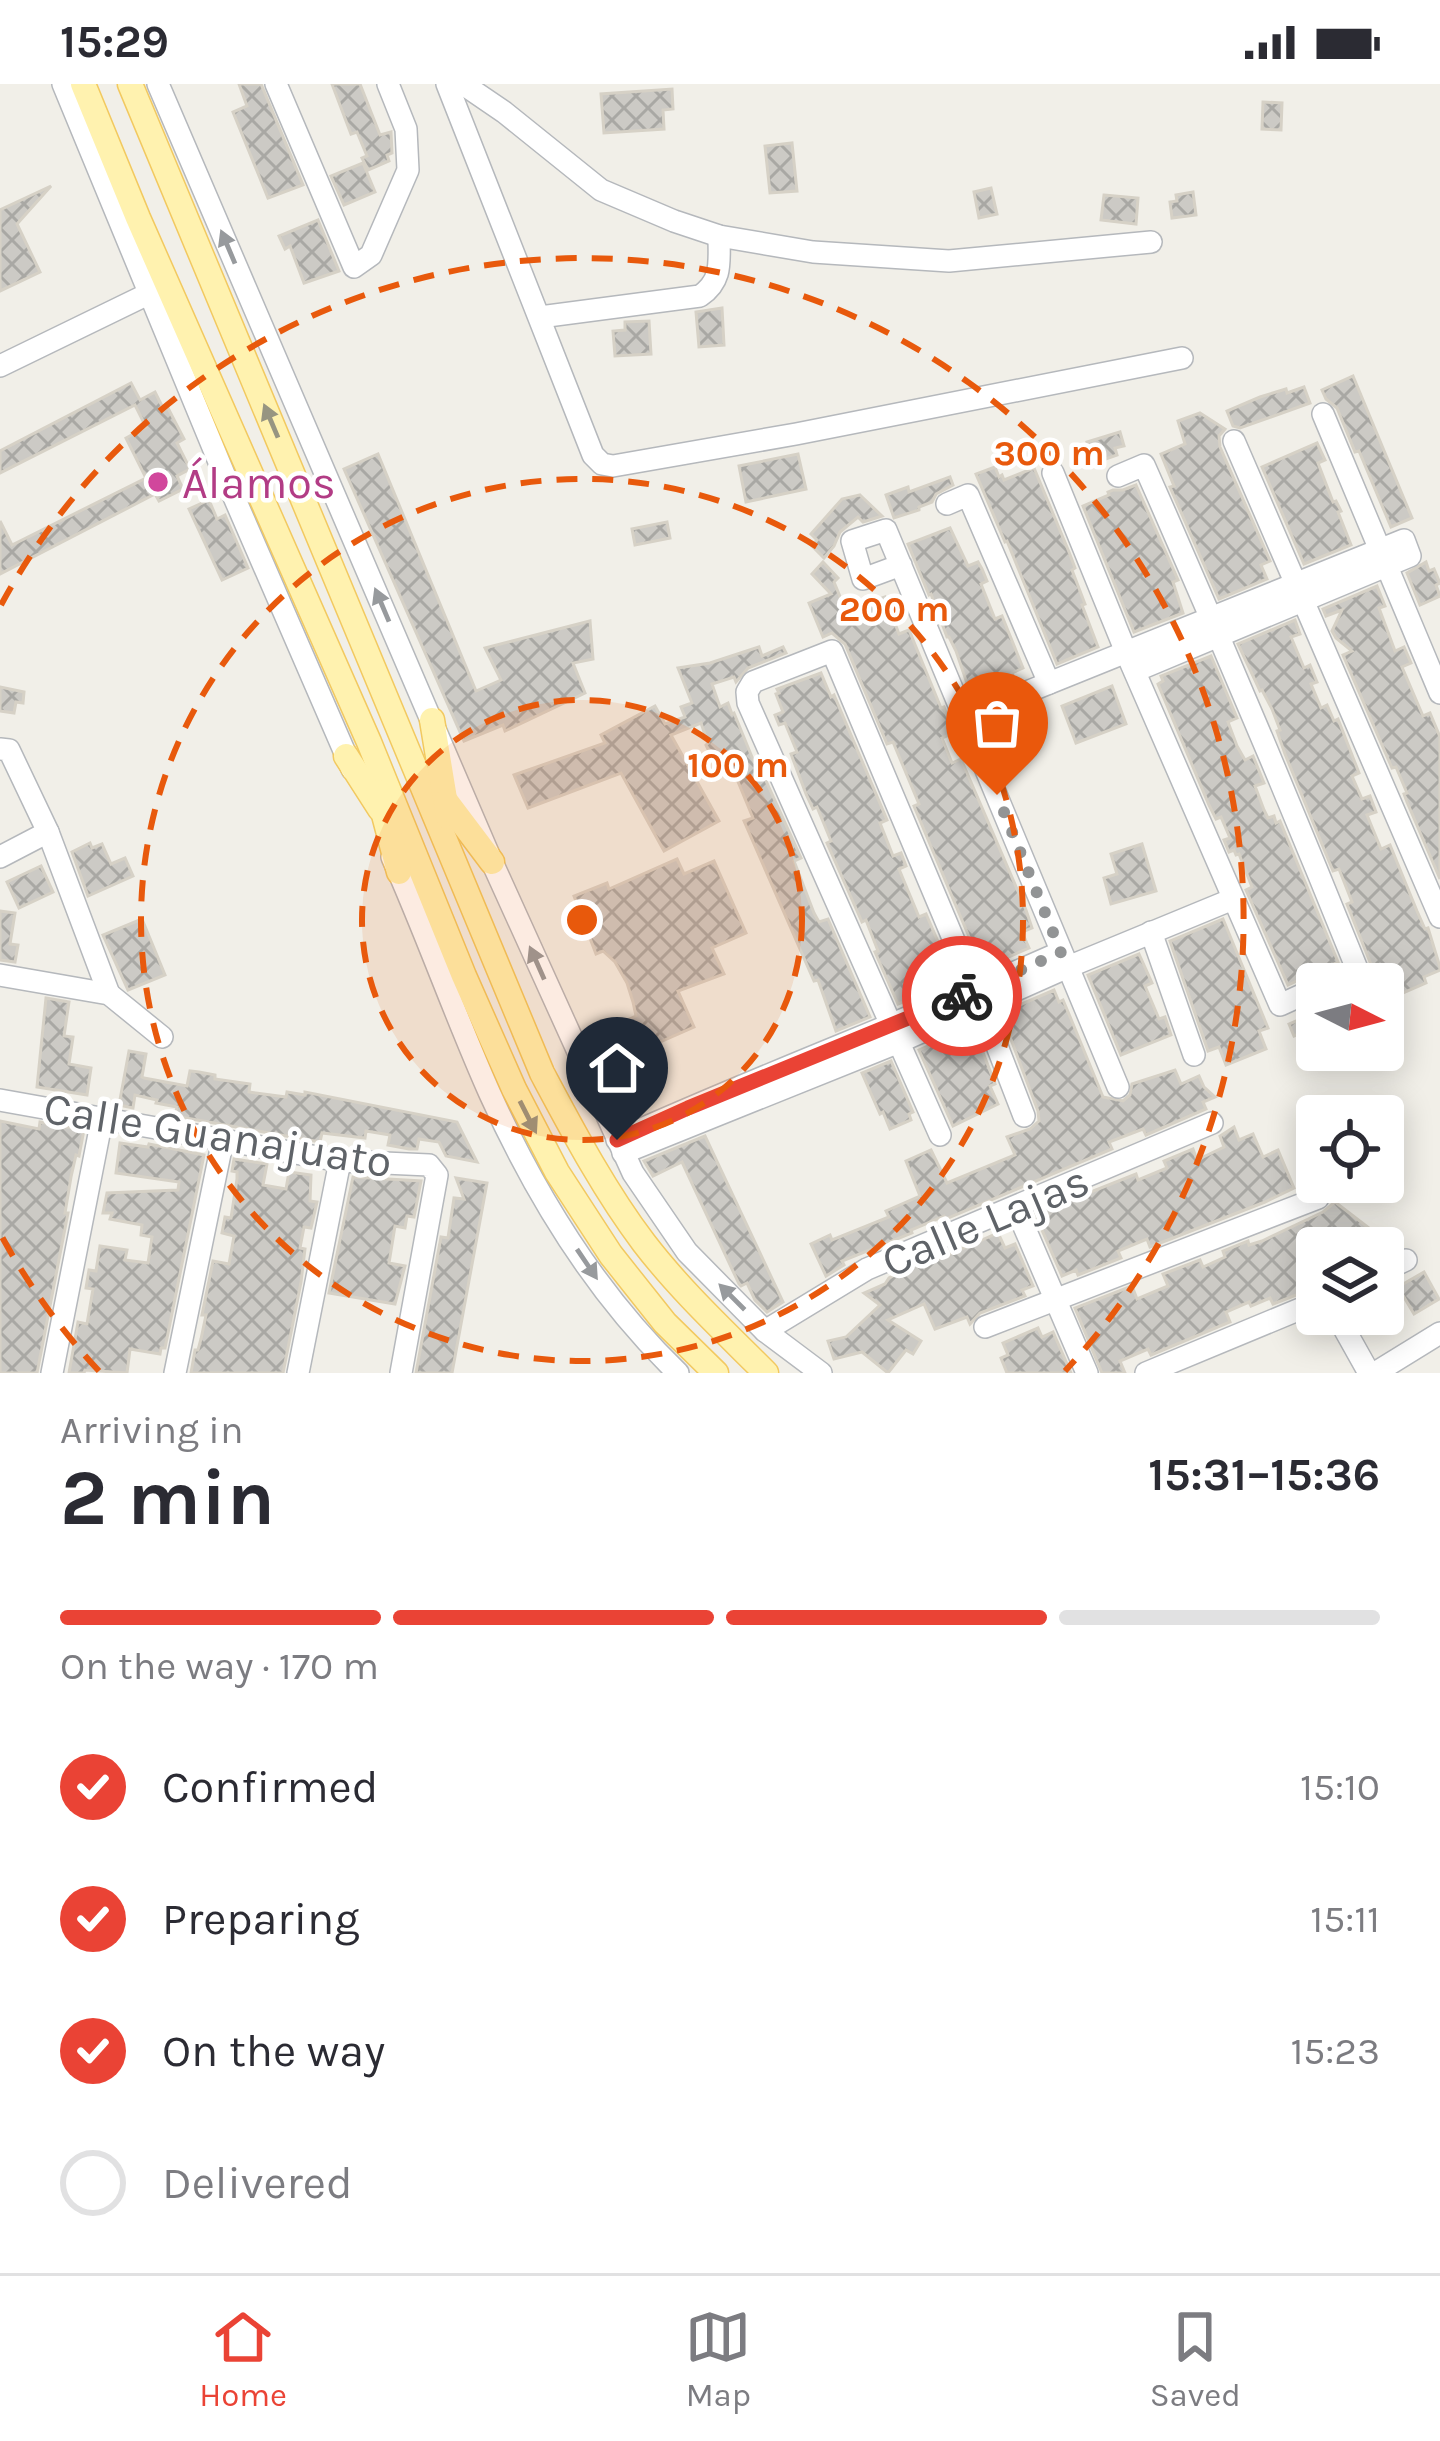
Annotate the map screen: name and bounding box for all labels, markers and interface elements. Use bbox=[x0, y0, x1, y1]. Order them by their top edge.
text: 15:29 bbox=[60, 16, 169, 68]
one-way arrow bbox=[218, 229, 237, 265]
one-way arrow bbox=[261, 403, 280, 439]
text: 300 m bbox=[993, 432, 1105, 474]
place label: Álamos bbox=[182, 457, 336, 509]
marker: Álamos bbox=[145, 469, 171, 495]
one-way arrow bbox=[372, 588, 392, 623]
text: 200 m bbox=[839, 588, 949, 630]
pin bbox=[946, 672, 1048, 795]
icon: bag bbox=[964, 690, 1030, 756]
text: 100 m bbox=[687, 744, 789, 786]
centre of rings bbox=[561, 899, 603, 941]
courier bbox=[902, 936, 1022, 1056]
one-way arrow bbox=[527, 945, 547, 980]
icon: bike bbox=[929, 963, 995, 1029]
north arrow bbox=[1296, 963, 1404, 1071]
map controls bbox=[1296, 963, 1404, 1335]
pin bbox=[566, 1017, 668, 1140]
icon: home bbox=[584, 1035, 650, 1101]
street label: Calle Guanajuato bbox=[40, 1082, 396, 1189]
button: locate bbox=[1296, 1095, 1404, 1203]
one-way arrow bbox=[518, 1099, 538, 1134]
street label: Calle Lajas bbox=[874, 1154, 1097, 1289]
button: layers bbox=[1296, 1227, 1404, 1335]
one-way arrow bbox=[575, 1248, 598, 1281]
one-way arrow bbox=[718, 1283, 746, 1311]
text: Arriving in bbox=[60, 1407, 243, 1453]
text: 15:31–15:36 bbox=[1148, 1449, 1380, 1501]
text: 2 min bbox=[60, 1452, 275, 1544]
text: On the way · 170 m bbox=[60, 1643, 379, 1689]
icon: check bbox=[60, 1754, 126, 1820]
text: Confirmed bbox=[162, 1761, 378, 1813]
text: 15:10 bbox=[1300, 1764, 1380, 1810]
icon: check bbox=[60, 1886, 126, 1952]
text: Preparing bbox=[162, 1893, 360, 1945]
text: 15:11 bbox=[1310, 1896, 1380, 1942]
icon: check bbox=[60, 2018, 126, 2084]
text: On the way bbox=[162, 2025, 385, 2077]
text: 15:23 bbox=[1290, 2028, 1380, 2074]
text: Delivered bbox=[162, 2157, 353, 2209]
tab: Home bbox=[199, 2304, 287, 2414]
tab: Map bbox=[685, 2304, 751, 2414]
tab: Saved bbox=[1150, 2304, 1241, 2414]

